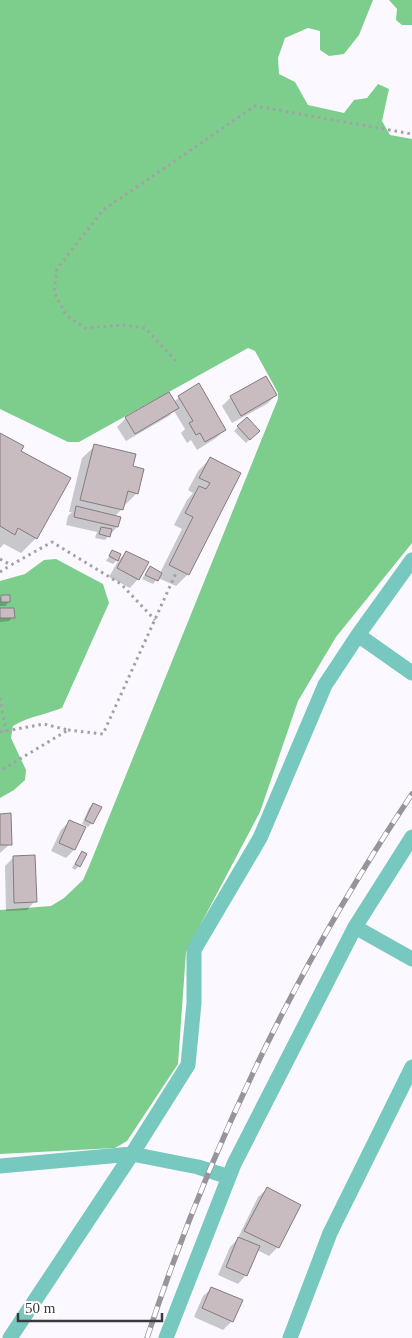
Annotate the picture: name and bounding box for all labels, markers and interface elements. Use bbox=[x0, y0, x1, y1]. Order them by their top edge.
scale bar bbox=[18, 1290, 161, 1322]
text: 50 m bbox=[25, 1300, 56, 1316]

